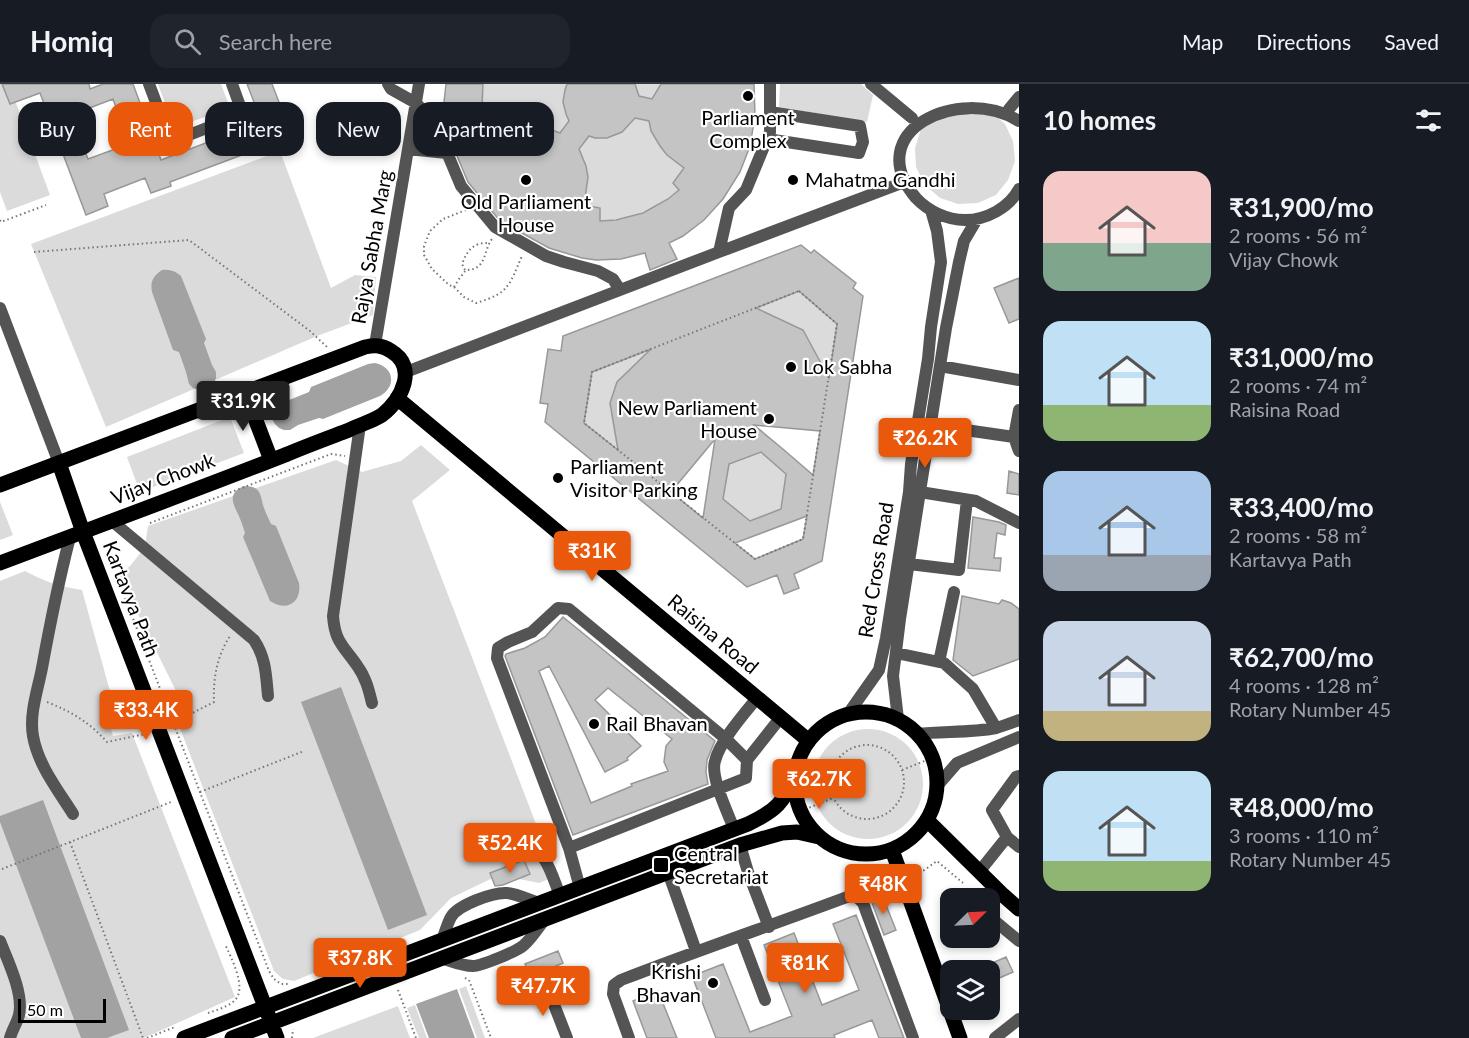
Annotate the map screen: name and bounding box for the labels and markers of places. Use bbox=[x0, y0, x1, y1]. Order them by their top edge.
marker: Parliament Complex bbox=[741, 89, 755, 103]
place label: Parliament Complex bbox=[701, 105, 795, 152]
place label: Mahatma Gandhi bbox=[805, 167, 956, 191]
marker: Old Parliament House bbox=[519, 173, 533, 187]
marker: Mahatma Gandhi bbox=[786, 173, 800, 187]
place label: Old Parliament House bbox=[461, 189, 591, 236]
place label: Lok Sabha bbox=[803, 354, 892, 378]
marker: Lok Sabha bbox=[784, 360, 798, 374]
pin: ₹31.9K bbox=[194, 381, 292, 432]
place label: New Parliament House bbox=[618, 395, 757, 442]
marker: New Parliament House bbox=[762, 412, 776, 426]
pin: ₹26.2K bbox=[876, 418, 974, 469]
place label: Parliament Visitor Parking bbox=[570, 454, 698, 501]
marker: Parliament Visitor Parking bbox=[551, 471, 565, 485]
pin: ₹31K bbox=[556, 531, 628, 582]
pin: ₹33.4K bbox=[97, 690, 195, 741]
place label: Rail Bhavan bbox=[606, 711, 708, 735]
marker: Rail Bhavan bbox=[587, 717, 601, 731]
pin: ₹62.7K bbox=[770, 759, 868, 810]
pin: ₹52.4K bbox=[461, 823, 559, 874]
place label: Central Secretariat bbox=[674, 841, 768, 888]
marker: Central Secretariat bbox=[652, 856, 670, 874]
pin: ₹48K bbox=[847, 864, 919, 915]
pin: ₹37.8K bbox=[311, 938, 409, 989]
pin: ₹81K bbox=[769, 943, 841, 994]
place label: Krishi Bhavan bbox=[636, 959, 701, 1006]
pin: ₹47.7K bbox=[494, 966, 592, 1017]
marker: Krishi Bhavan bbox=[706, 976, 720, 990]

